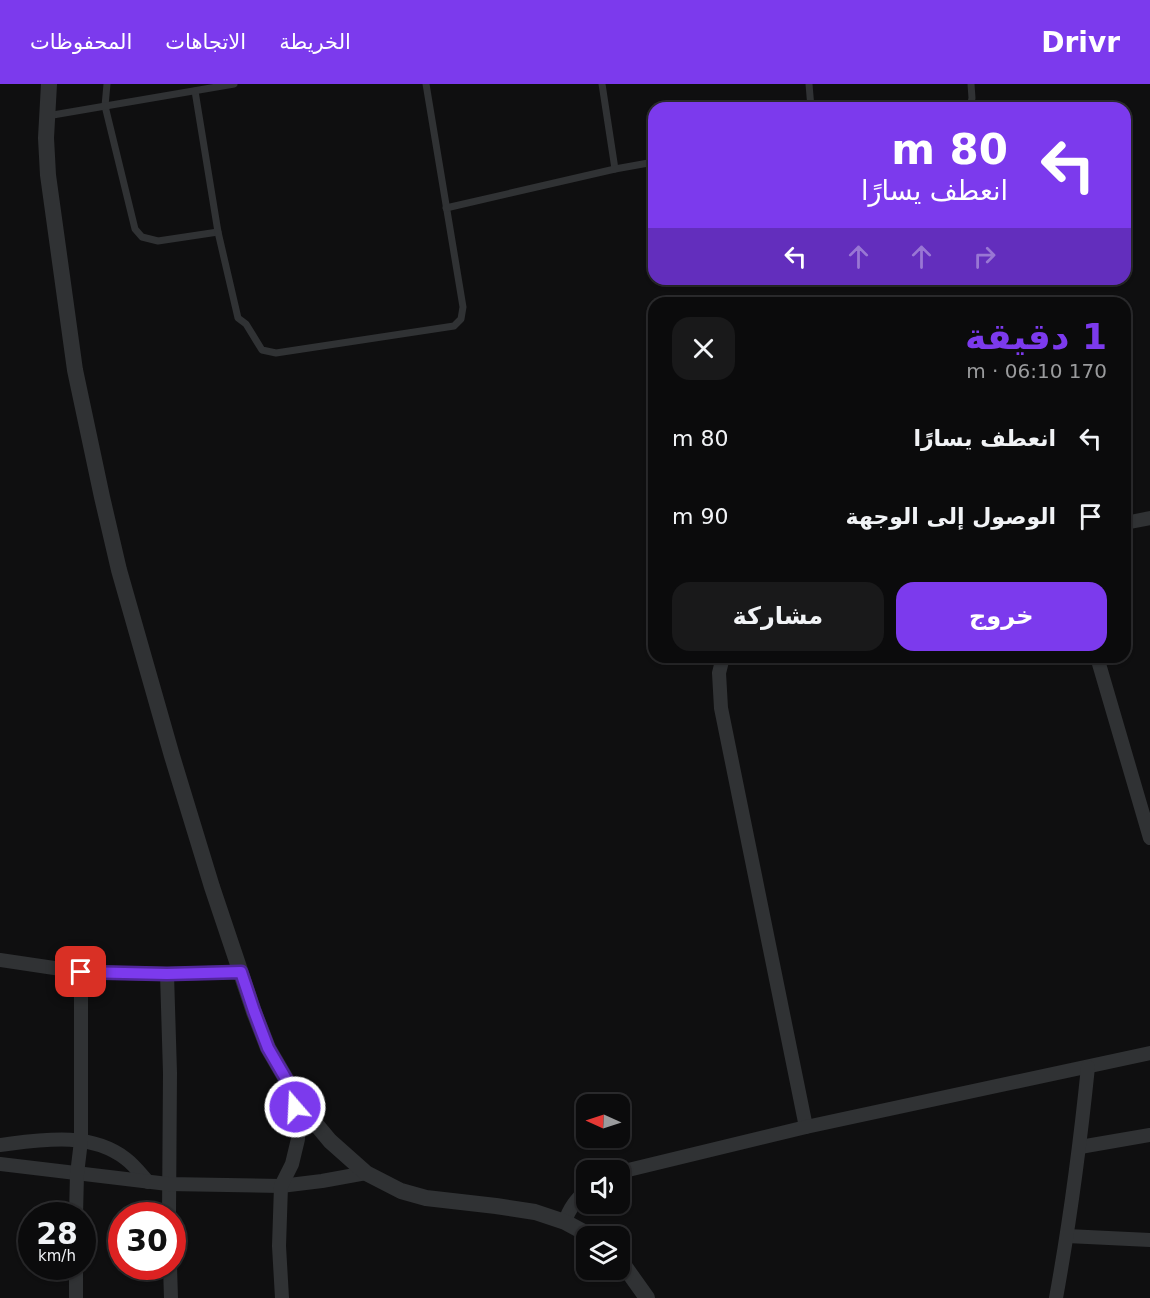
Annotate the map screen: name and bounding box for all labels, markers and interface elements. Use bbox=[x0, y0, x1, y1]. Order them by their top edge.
text: Drivr bbox=[1041, 26, 1120, 59]
text: المحفوظات bbox=[30, 30, 132, 54]
text: الاتجاهات bbox=[165, 30, 246, 54]
text: الخريطة bbox=[279, 30, 351, 54]
text: 80 m bbox=[891, 125, 1008, 174]
icon: left bbox=[1029, 126, 1107, 204]
text: انعطف يسارًا bbox=[861, 175, 1008, 206]
icon: left bbox=[779, 240, 812, 273]
icon: ahead bbox=[842, 240, 875, 273]
icon: ahead bbox=[905, 240, 938, 273]
icon: right bbox=[968, 240, 1001, 273]
text: 1 دقيقة bbox=[965, 316, 1107, 357]
button: close bbox=[672, 317, 735, 380]
text: 170 m · 06:10 bbox=[966, 359, 1107, 383]
icon: left bbox=[1074, 422, 1107, 455]
text: 80 m bbox=[672, 426, 728, 451]
text: انعطف يسارًا bbox=[913, 426, 1056, 451]
icon: arrive bbox=[1074, 500, 1107, 533]
text: 90 m bbox=[672, 504, 728, 529]
text: الوصول إلى الوجهة bbox=[846, 504, 1056, 529]
button: مشاركة bbox=[672, 582, 884, 651]
button: خروج bbox=[896, 582, 1107, 651]
pin bbox=[55, 946, 106, 997]
icon: arrive bbox=[64, 955, 97, 988]
position arrow bbox=[263, 1075, 327, 1139]
north arrow bbox=[576, 1094, 630, 1148]
map controls bbox=[576, 1094, 630, 1280]
button: sound bbox=[576, 1160, 630, 1214]
speed limit sign: 30 bbox=[108, 1202, 186, 1280]
text: 28 bbox=[36, 1216, 78, 1251]
button: layers bbox=[576, 1226, 630, 1280]
text: km/h bbox=[38, 1247, 76, 1265]

